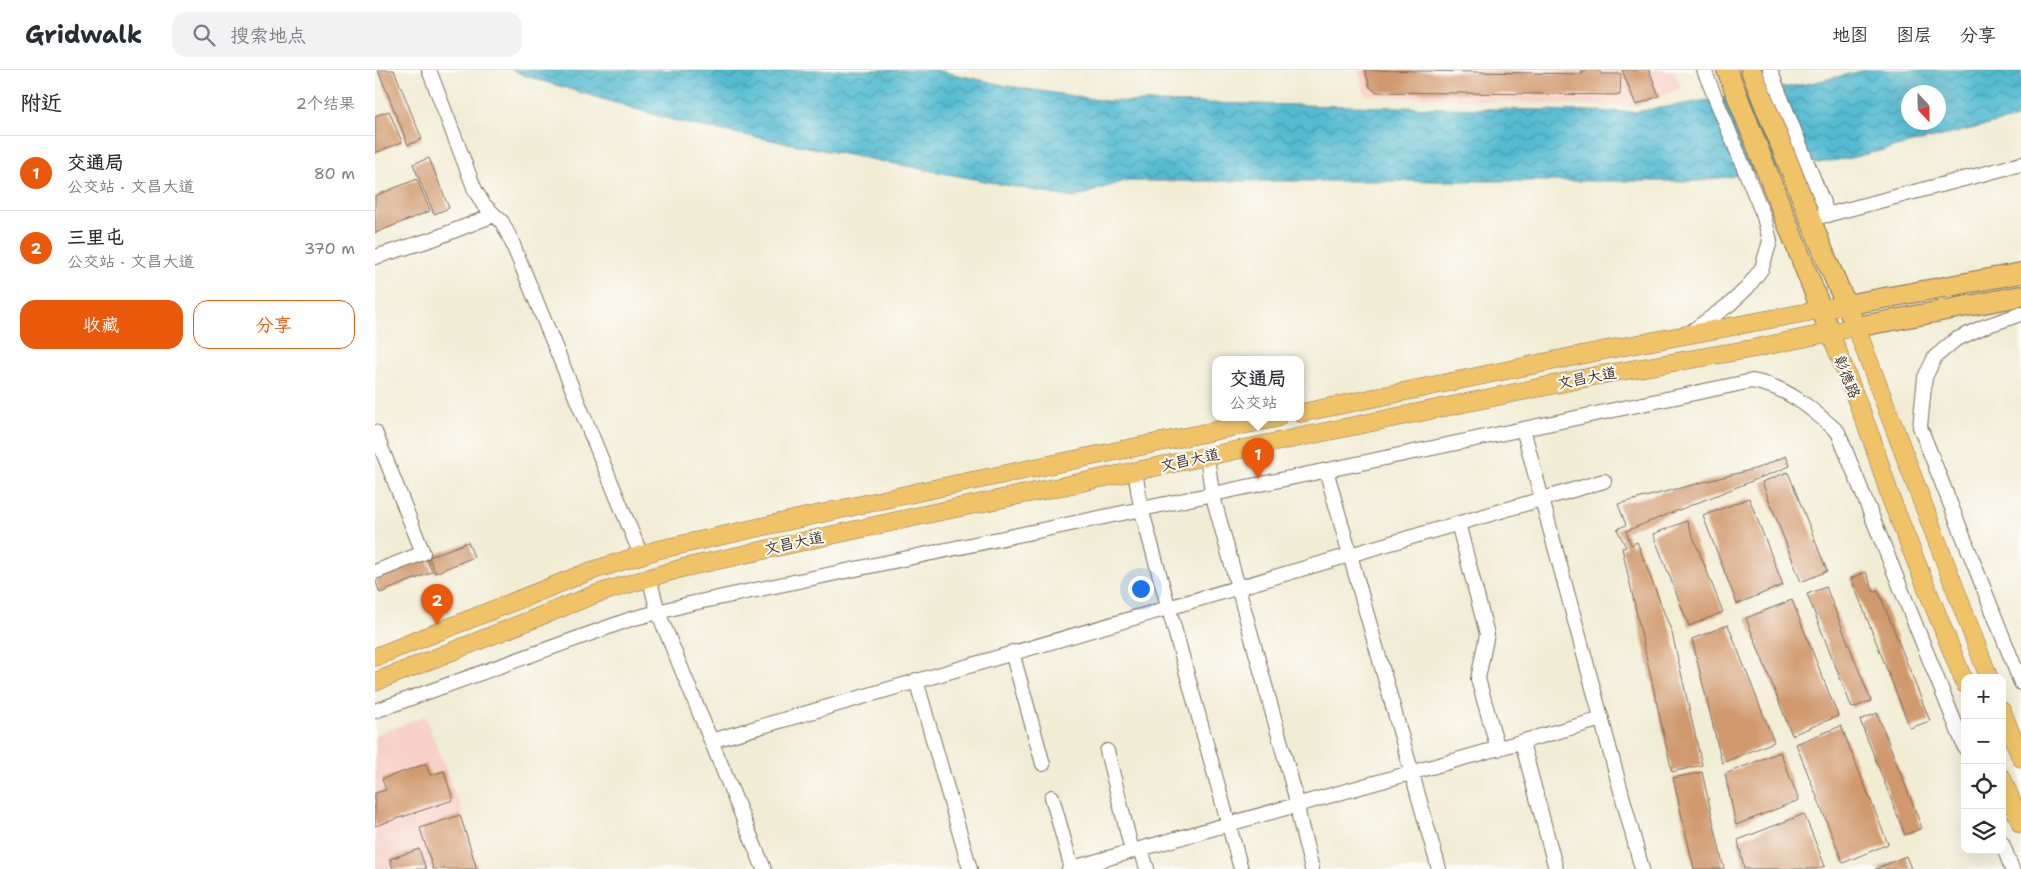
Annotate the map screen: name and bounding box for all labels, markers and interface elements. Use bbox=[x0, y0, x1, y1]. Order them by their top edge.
search box bbox=[172, 12, 522, 57]
text: Gridwalk bbox=[25, 19, 142, 51]
icon: search bbox=[190, 21, 218, 49]
text: 搜索地点 bbox=[230, 23, 306, 48]
text: 地图 bbox=[1832, 23, 1868, 47]
text: 图层 bbox=[1896, 23, 1932, 47]
text: 分享 bbox=[1960, 23, 1996, 47]
north arrow bbox=[1901, 85, 1946, 130]
text: 附近 bbox=[20, 89, 62, 117]
text: 2个结果 bbox=[296, 93, 355, 114]
text: 交通局 bbox=[67, 150, 124, 175]
text: 1 bbox=[32, 163, 40, 184]
text: 80 m bbox=[314, 163, 355, 184]
text: 公交站 · 文昌大道 bbox=[67, 176, 194, 197]
text: 三里屯 bbox=[67, 225, 124, 250]
text: 2 bbox=[30, 238, 42, 259]
text: 370 m bbox=[304, 238, 355, 259]
text: 公交站 · 文昌大道 bbox=[67, 251, 194, 272]
button: 收藏 bbox=[20, 300, 183, 349]
button: 分享 bbox=[193, 300, 355, 349]
street label: 彰德路 bbox=[1829, 352, 1865, 402]
popup bbox=[1212, 356, 1304, 421]
street label: 文昌大道 bbox=[1556, 362, 1618, 394]
text: 交通局 bbox=[1229, 366, 1287, 391]
text: 公交站 bbox=[1229, 392, 1278, 413]
pin: 1 bbox=[1242, 438, 1274, 479]
street label: 文昌大道 bbox=[1159, 444, 1221, 476]
street label: 文昌大道 bbox=[763, 527, 825, 559]
your location bbox=[1128, 576, 1154, 602]
pin: 2 bbox=[421, 584, 453, 625]
map controls bbox=[1961, 674, 2006, 854]
button: + bbox=[1961, 674, 2006, 719]
button: − bbox=[1961, 719, 2006, 764]
button: locate bbox=[1961, 764, 2006, 809]
button: layers bbox=[1961, 809, 2006, 854]

